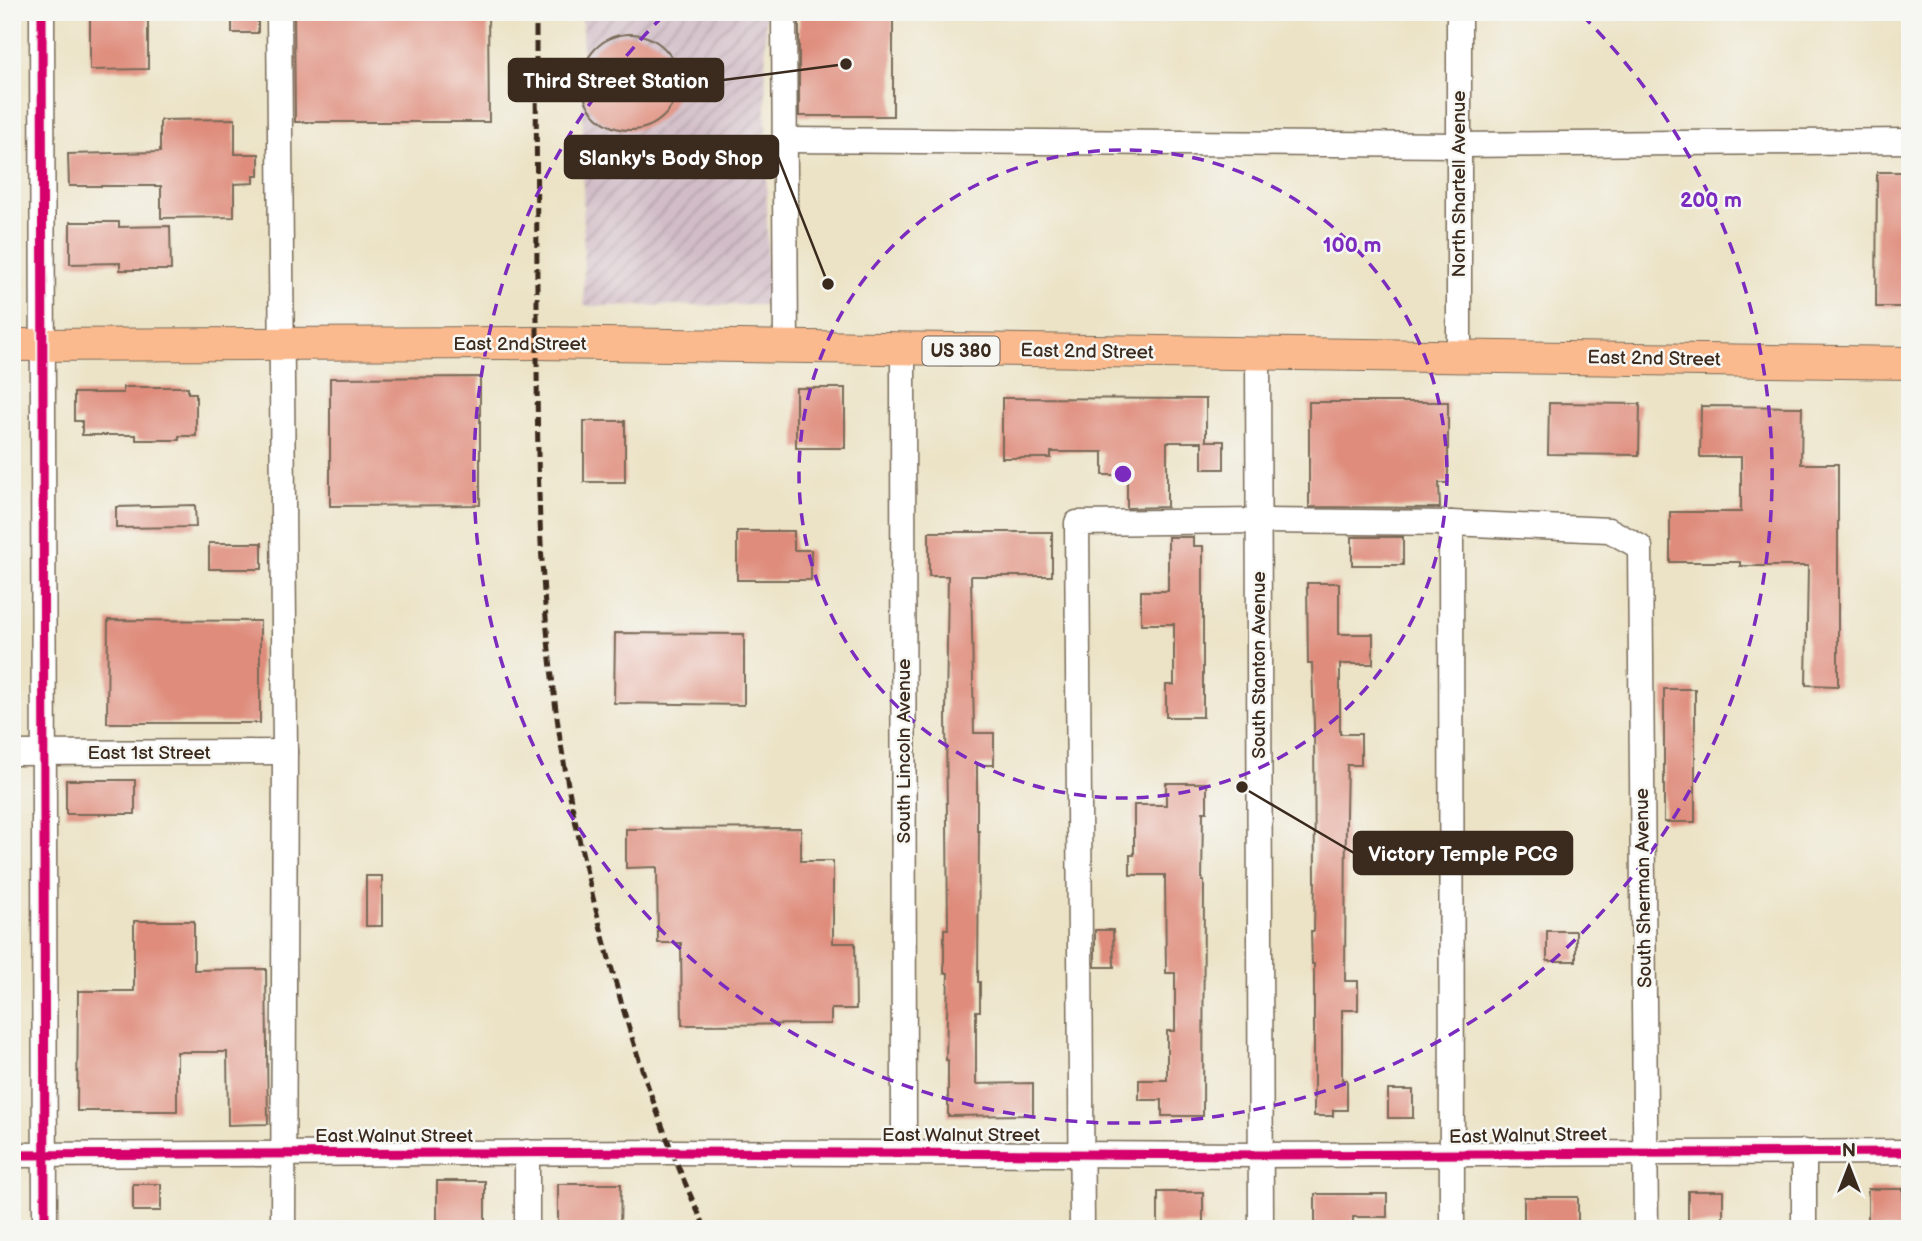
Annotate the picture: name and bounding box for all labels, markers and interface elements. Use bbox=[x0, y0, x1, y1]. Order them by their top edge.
callout: Third Street Station bbox=[509, 59, 723, 101]
text: Third Street Station bbox=[523, 69, 709, 94]
street label: North Shartell Avenue bbox=[1448, 91, 1471, 277]
callout: Slanky's Body Shop bbox=[565, 136, 778, 178]
text: Slanky's Body Shop bbox=[579, 146, 763, 171]
text: 200 m bbox=[1680, 188, 1742, 213]
text: 100 m bbox=[1323, 233, 1381, 258]
street label: East 2nd Street bbox=[453, 333, 587, 356]
road number: US 380 bbox=[922, 337, 1000, 366]
street label: East 2nd Street bbox=[1020, 339, 1154, 365]
street label: East 2nd Street bbox=[1587, 346, 1721, 372]
centre of rings bbox=[1111, 462, 1135, 486]
street label: South Stanton Avenue bbox=[1248, 571, 1271, 759]
street label: South Lincoln Avenue bbox=[893, 659, 916, 844]
street label: East 1st Street bbox=[87, 742, 211, 765]
street label: South Sherman Avenue bbox=[1631, 788, 1657, 988]
callout: Victory Temple PCG bbox=[1354, 832, 1572, 874]
text: Victory Temple PCG bbox=[1368, 842, 1558, 867]
street label: East Walnut Street bbox=[1449, 1123, 1607, 1149]
street label: East Walnut Street bbox=[882, 1124, 1040, 1147]
street label: East Walnut Street bbox=[315, 1125, 473, 1148]
north arrow bbox=[1814, 1132, 1884, 1202]
text: N bbox=[1842, 1140, 1856, 1163]

